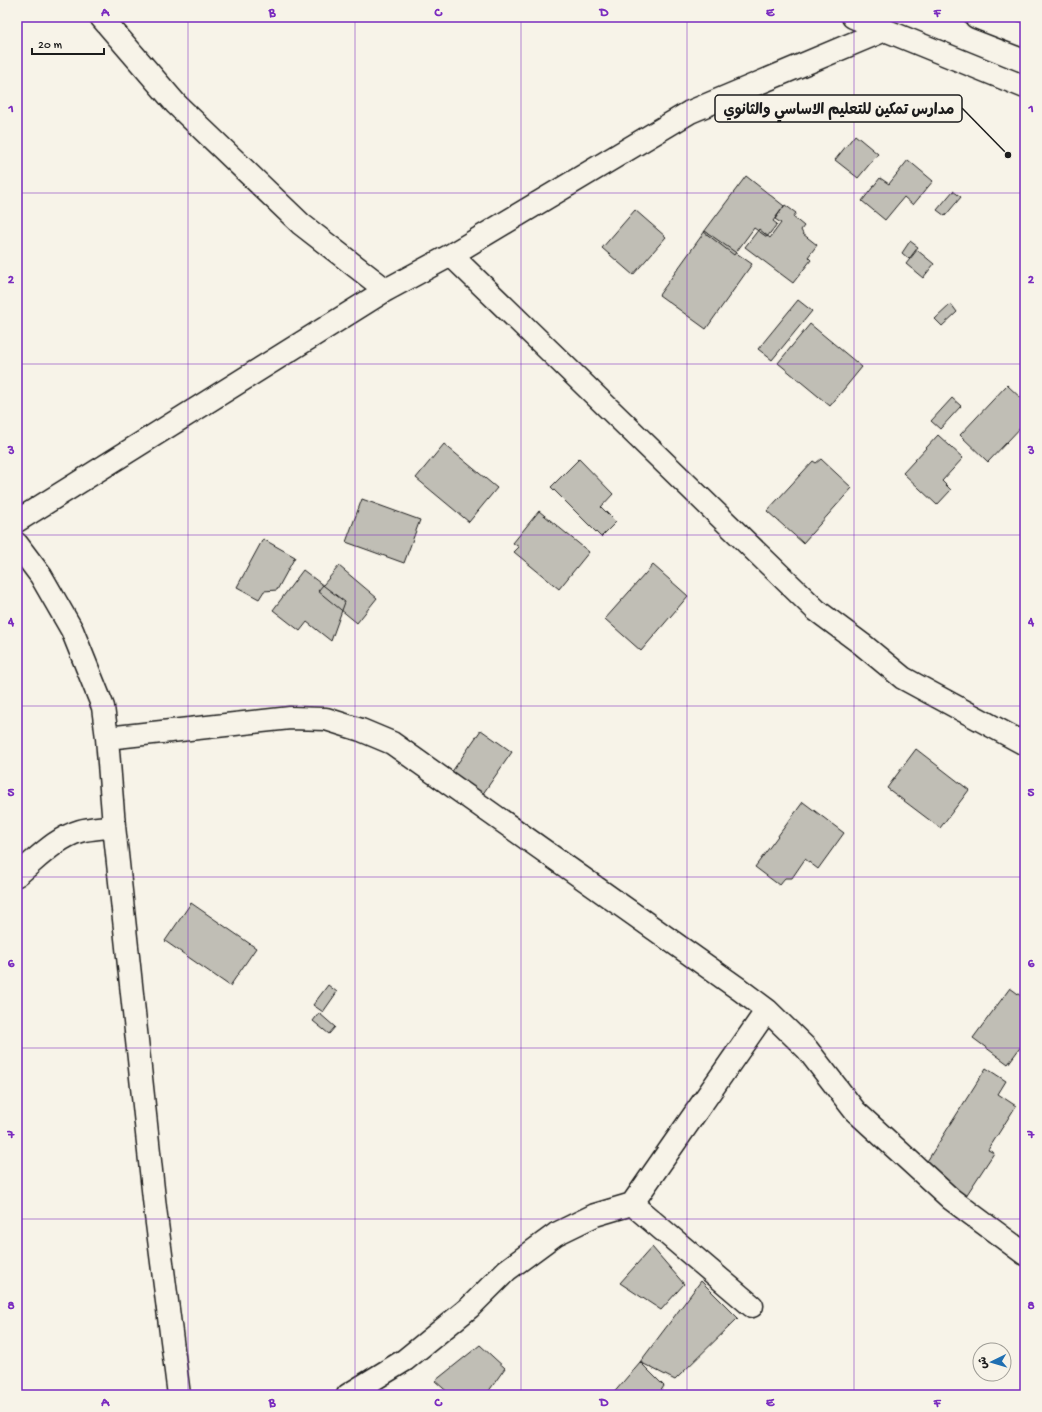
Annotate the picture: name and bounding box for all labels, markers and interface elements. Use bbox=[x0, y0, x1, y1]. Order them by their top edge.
text: A bbox=[100, 6, 110, 21]
text: B bbox=[268, 6, 277, 21]
text: C bbox=[433, 6, 443, 21]
text: D bbox=[599, 6, 609, 21]
text: E bbox=[766, 6, 775, 21]
text: F bbox=[933, 6, 942, 21]
scale bar bbox=[32, 30, 104, 56]
text: 20 m bbox=[38, 39, 63, 53]
callout: مدارس تمكين للتعليم الاساسي والثانوي bbox=[715, 95, 962, 122]
text: 1 bbox=[7, 102, 14, 117]
text: مدارس تمكين للتعليم الاساسي والثانوي bbox=[724, 102, 955, 123]
text: 1 bbox=[1027, 102, 1034, 117]
text: 2 bbox=[8, 273, 15, 288]
text: 2 bbox=[1028, 273, 1035, 288]
text: 3 bbox=[7, 444, 15, 459]
text: 3 bbox=[1027, 444, 1035, 459]
text: 4 bbox=[7, 615, 15, 630]
text: 4 bbox=[1027, 615, 1035, 630]
text: 5 bbox=[8, 786, 15, 801]
text: 5 bbox=[1028, 786, 1035, 801]
text: 6 bbox=[8, 957, 15, 972]
text: 6 bbox=[1028, 957, 1035, 972]
text: 7 bbox=[7, 1128, 16, 1143]
text: 7 bbox=[1027, 1128, 1036, 1143]
text: 8 bbox=[7, 1299, 15, 1314]
text: 8 bbox=[1027, 1299, 1035, 1314]
north arrow bbox=[972, 1342, 1012, 1382]
text: ش bbox=[978, 1356, 991, 1369]
text: A bbox=[100, 1396, 110, 1411]
text: B bbox=[268, 1396, 277, 1411]
text: C bbox=[433, 1396, 443, 1411]
text: D bbox=[599, 1396, 609, 1411]
text: E bbox=[766, 1396, 775, 1411]
text: F bbox=[933, 1396, 942, 1411]

